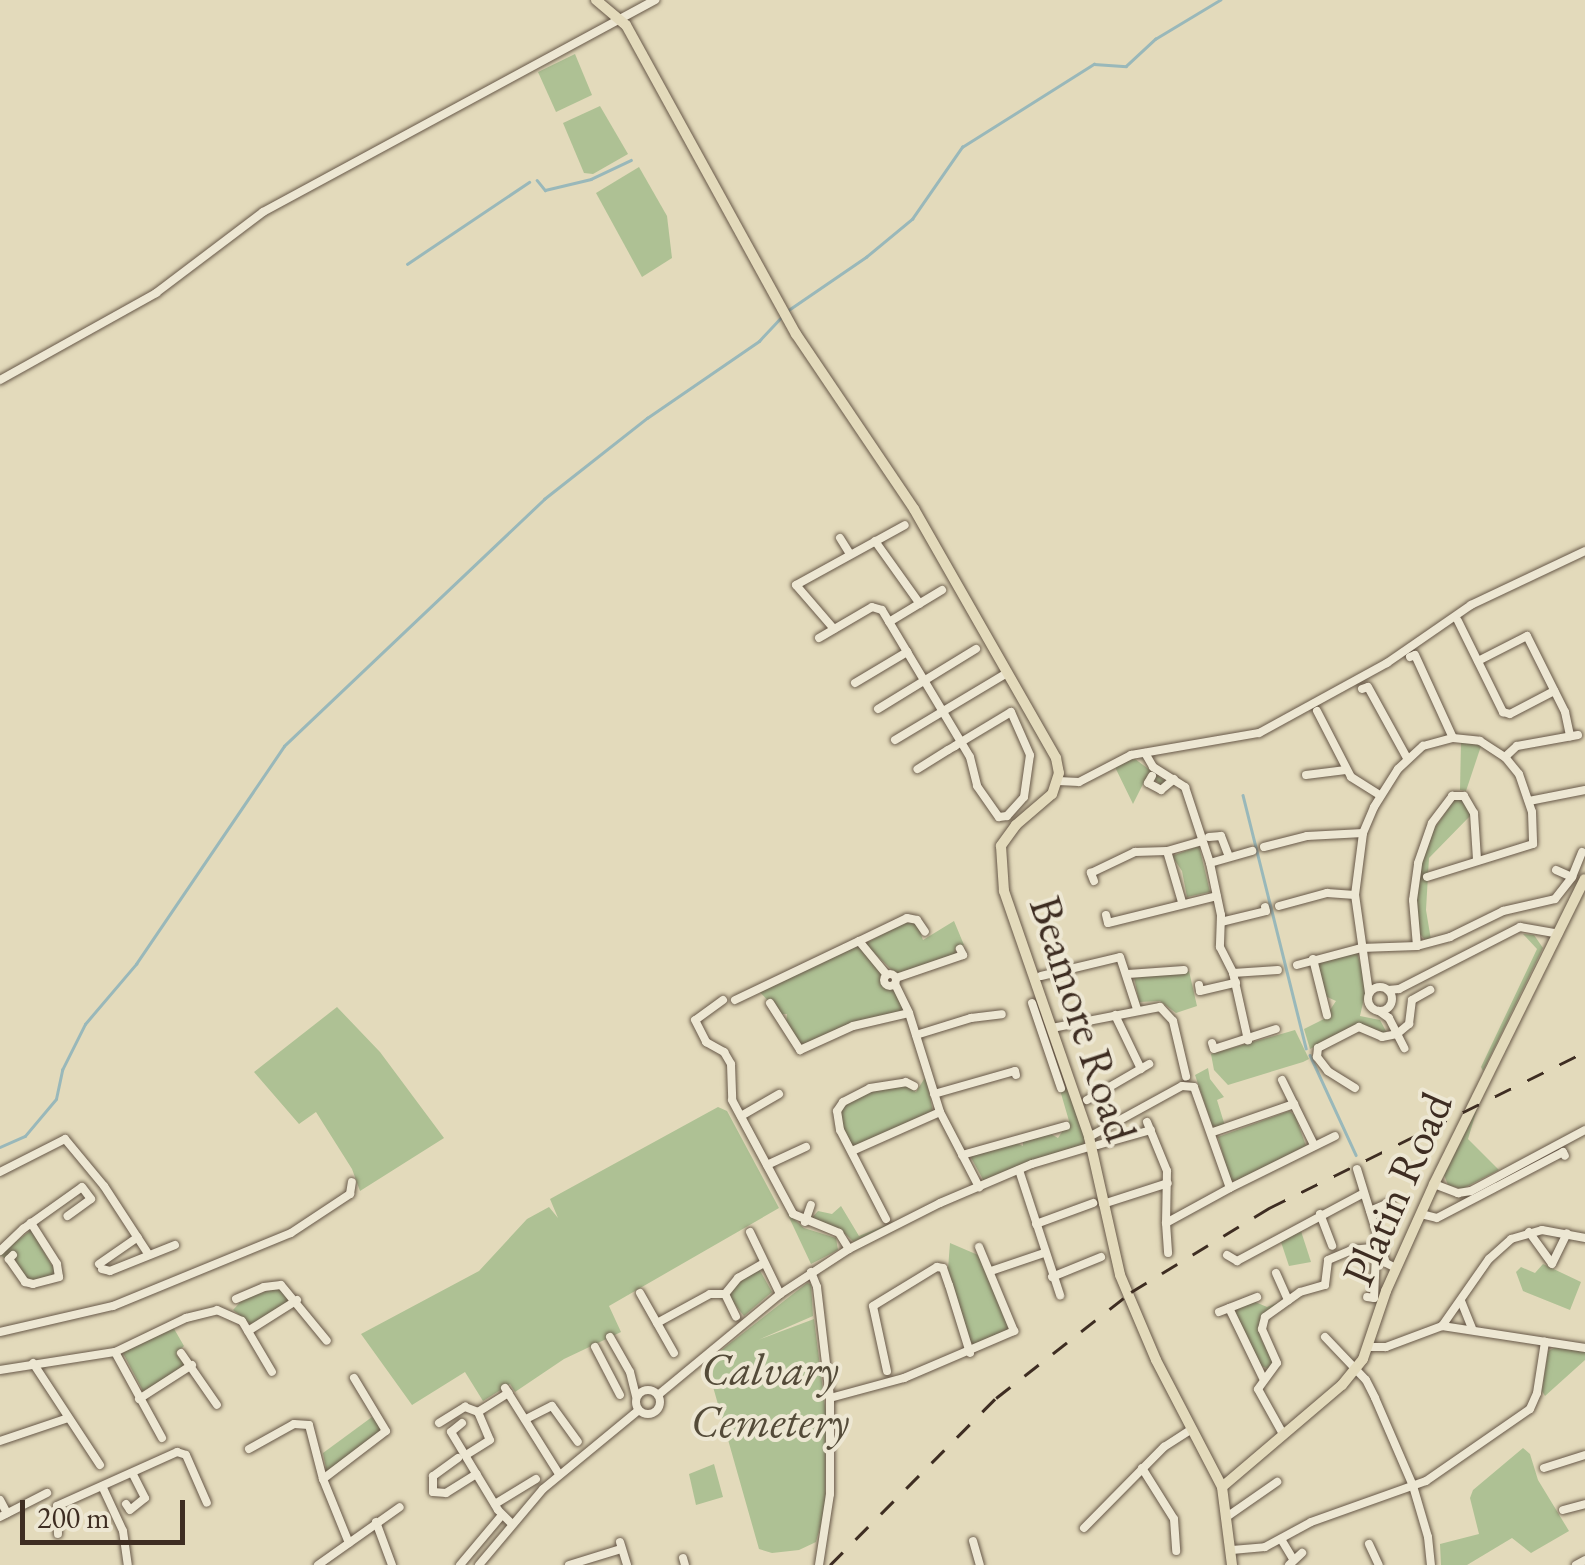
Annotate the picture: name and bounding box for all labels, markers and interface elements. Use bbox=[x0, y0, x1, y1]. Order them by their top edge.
street label: Beamore Road bbox=[1018, 889, 1148, 1149]
street label: Platin Road bbox=[1331, 1084, 1463, 1294]
park label: Calvary Cemetery bbox=[691, 1343, 849, 1449]
scale bar bbox=[25, 1480, 190, 1542]
text: 200 m bbox=[37, 1498, 110, 1537]

